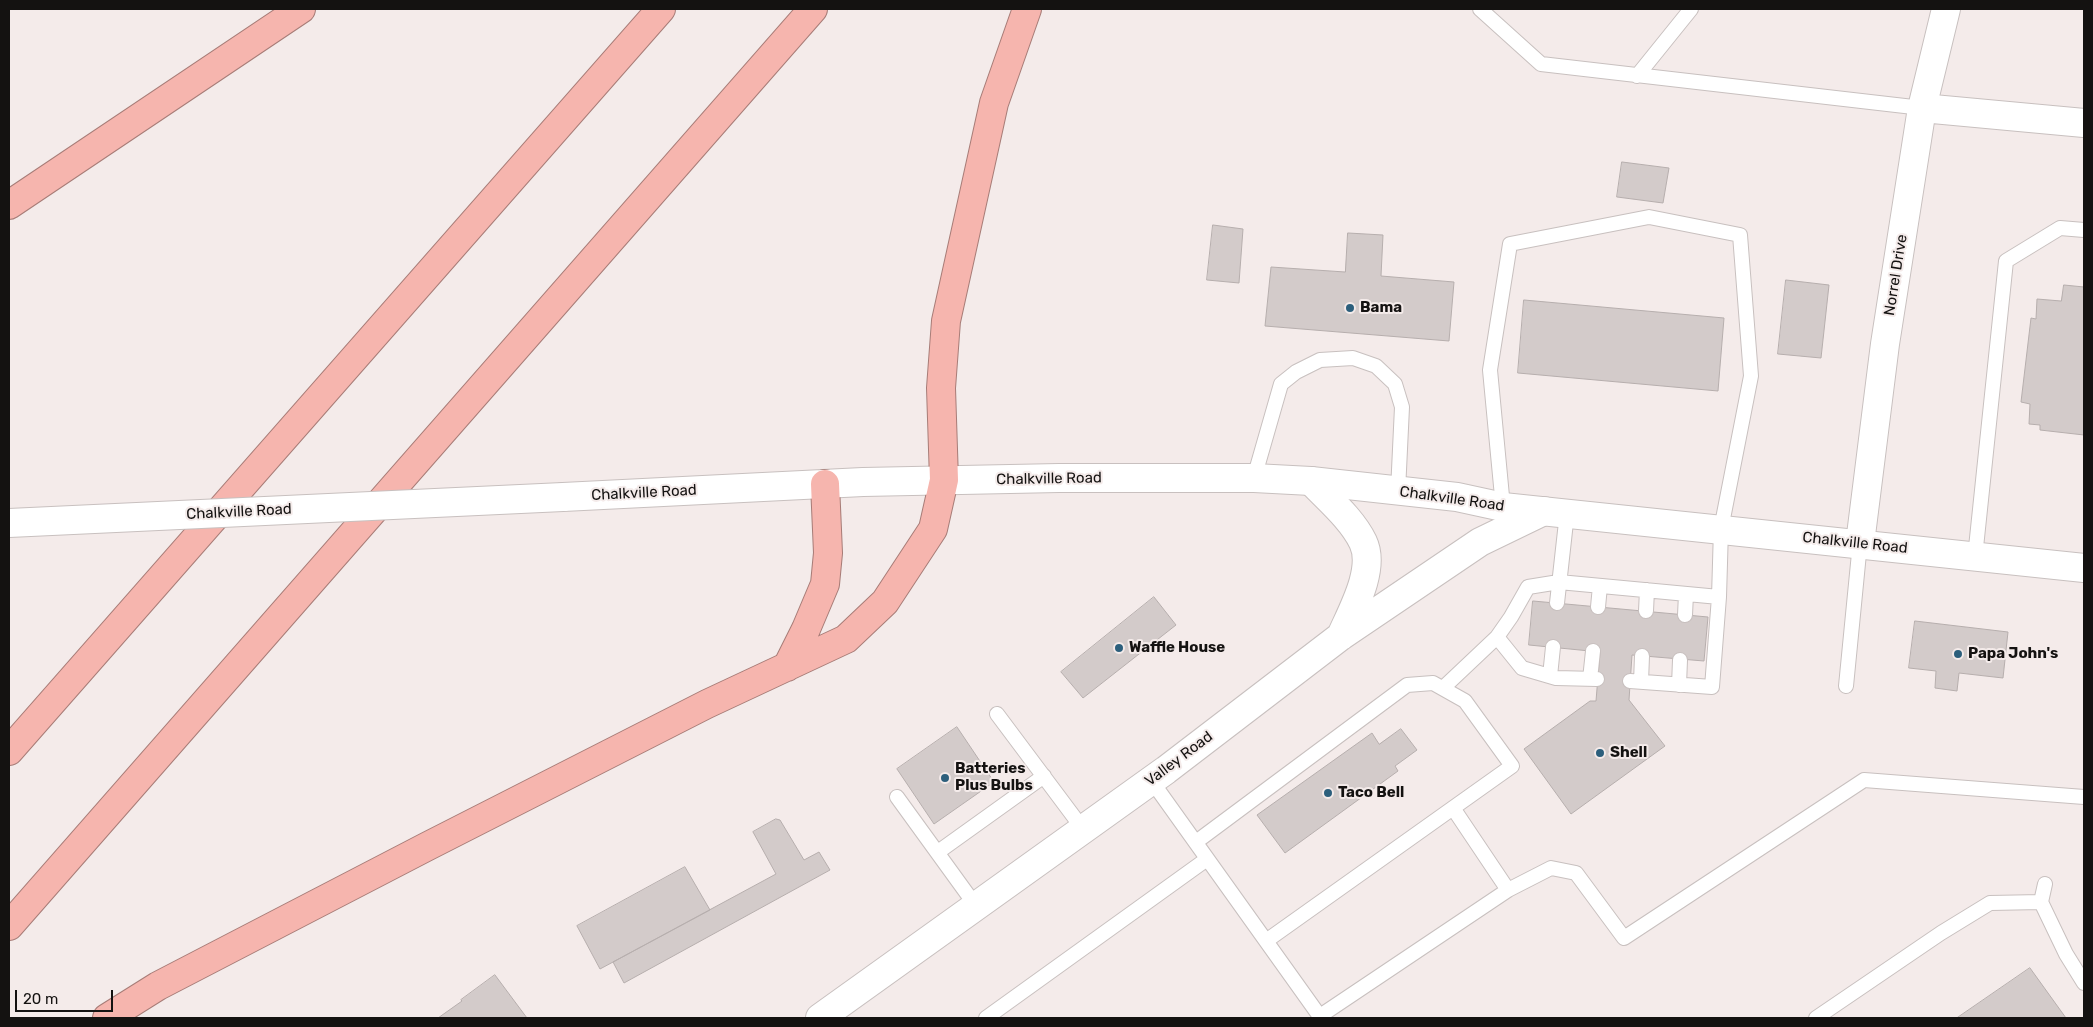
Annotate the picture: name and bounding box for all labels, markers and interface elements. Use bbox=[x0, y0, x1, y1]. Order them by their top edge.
street label: Norrel Drive bbox=[1881, 233, 1911, 317]
place label: Bama bbox=[1360, 299, 1402, 317]
marker: Bama bbox=[1344, 302, 1356, 314]
street label: Chalkville Road bbox=[996, 469, 1102, 489]
street label: Chalkville Road bbox=[591, 481, 697, 505]
street label: Chalkville Road bbox=[1398, 483, 1506, 515]
street label: Chalkville Road bbox=[186, 500, 292, 524]
street label: Chalkville Road bbox=[1802, 529, 1908, 557]
place label: Waffle House bbox=[1129, 639, 1225, 657]
marker: Waffle House bbox=[1113, 642, 1125, 654]
place label: Papa John's bbox=[1968, 645, 2058, 663]
marker: Papa John's bbox=[1952, 648, 1964, 660]
street label: Valley Road bbox=[1142, 728, 1216, 790]
place label: Shell bbox=[1610, 744, 1647, 762]
marker: Shell bbox=[1594, 747, 1606, 759]
place label: Batteries Plus Bulbs bbox=[955, 760, 1033, 795]
marker: Batteries Plus Bulbs bbox=[939, 772, 951, 784]
place label: Taco Bell bbox=[1338, 784, 1404, 802]
marker: Taco Bell bbox=[1322, 787, 1334, 799]
scale bar bbox=[18, 980, 115, 1012]
text: 20 m bbox=[23, 990, 58, 1008]

